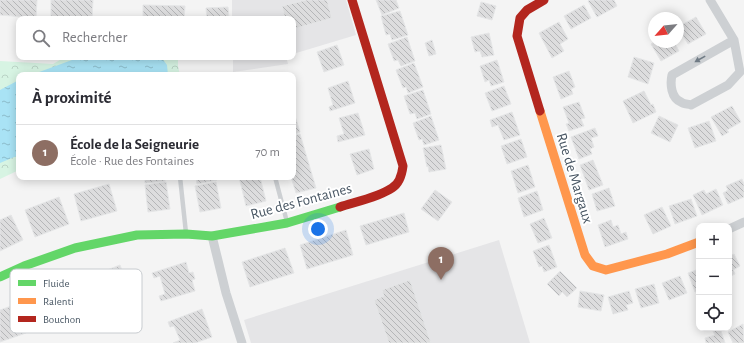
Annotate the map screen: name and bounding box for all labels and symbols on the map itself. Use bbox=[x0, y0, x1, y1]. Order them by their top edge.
north arrow bbox=[648, 12, 684, 48]
one-way arrow bbox=[694, 56, 706, 63]
street label: Rue de Margaux bbox=[554, 131, 596, 226]
street label: Rue des Fontaines bbox=[249, 181, 353, 222]
your location bbox=[308, 219, 328, 239]
pin: 1 bbox=[428, 247, 454, 280]
legend bbox=[10, 269, 142, 333]
text: Fluide bbox=[43, 278, 70, 289]
text: Ralenti bbox=[43, 296, 74, 307]
text: Bouchon bbox=[43, 314, 81, 325]

